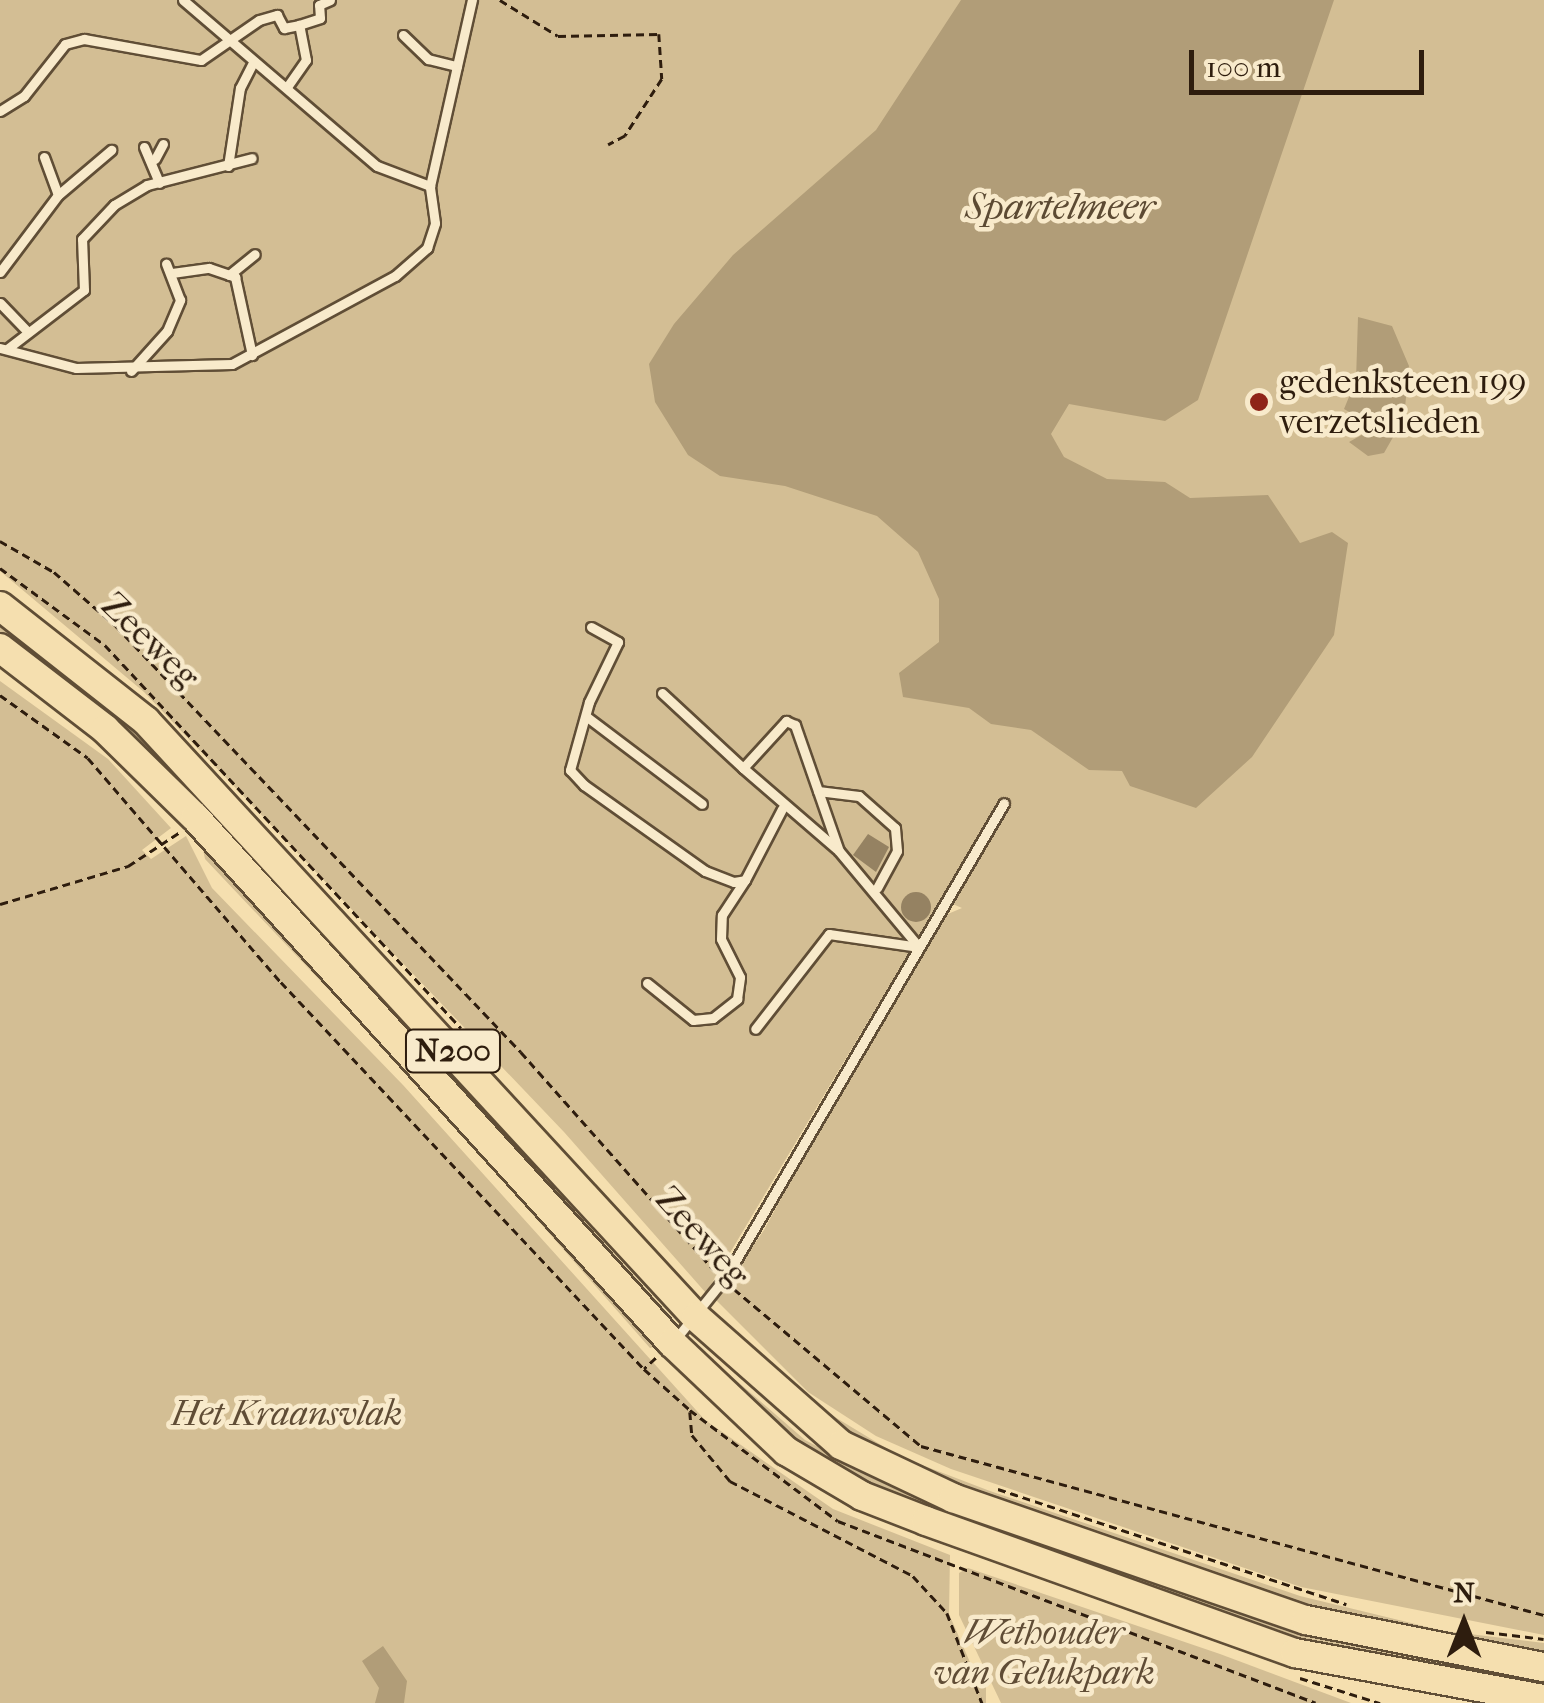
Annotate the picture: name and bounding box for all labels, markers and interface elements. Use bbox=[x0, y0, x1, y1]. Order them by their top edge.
scale bar bbox=[1194, 30, 1429, 92]
text: 100 m bbox=[1206, 50, 1281, 85]
water label: Spartelmeer bbox=[965, 184, 1155, 230]
place label: gedenksteen 199 verzetslieden bbox=[1279, 361, 1527, 443]
marker: gedenksteen 199 verzetslieden bbox=[1248, 391, 1270, 413]
street label: Zeeweg bbox=[92, 584, 208, 698]
road number: N200 bbox=[403, 1024, 503, 1078]
street label: Zeeweg bbox=[646, 1179, 758, 1295]
park label: Het Kraansvlak bbox=[172, 1393, 402, 1435]
north arrow bbox=[1414, 1573, 1514, 1673]
text: N bbox=[1453, 1576, 1475, 1609]
park label: Wethouder van Gelukpark bbox=[933, 1612, 1155, 1694]

